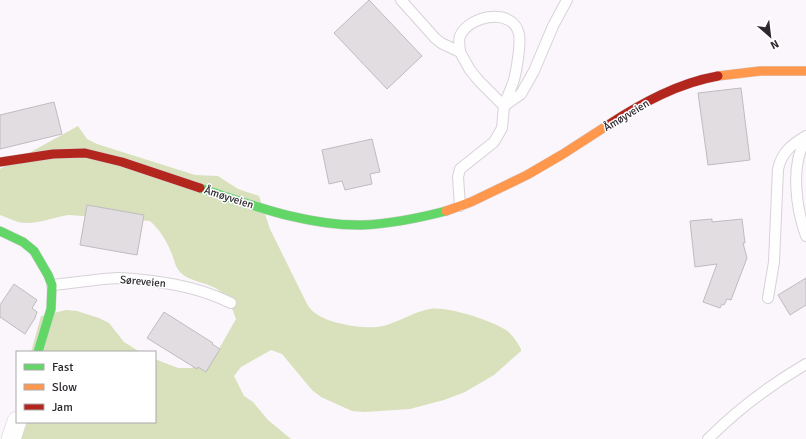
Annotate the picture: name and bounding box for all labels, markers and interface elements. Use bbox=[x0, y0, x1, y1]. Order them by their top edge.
north arrow bbox=[750, 16, 790, 56]
text: N bbox=[768, 37, 781, 52]
street label: Åmøyveien bbox=[600, 96, 652, 134]
street label: Åmøyveien bbox=[203, 182, 255, 212]
street label: Søreveien bbox=[120, 273, 166, 290]
legend bbox=[16, 351, 156, 423]
text: Fast bbox=[52, 360, 73, 375]
text: Slow bbox=[52, 380, 77, 395]
text: Jam bbox=[52, 400, 73, 415]

